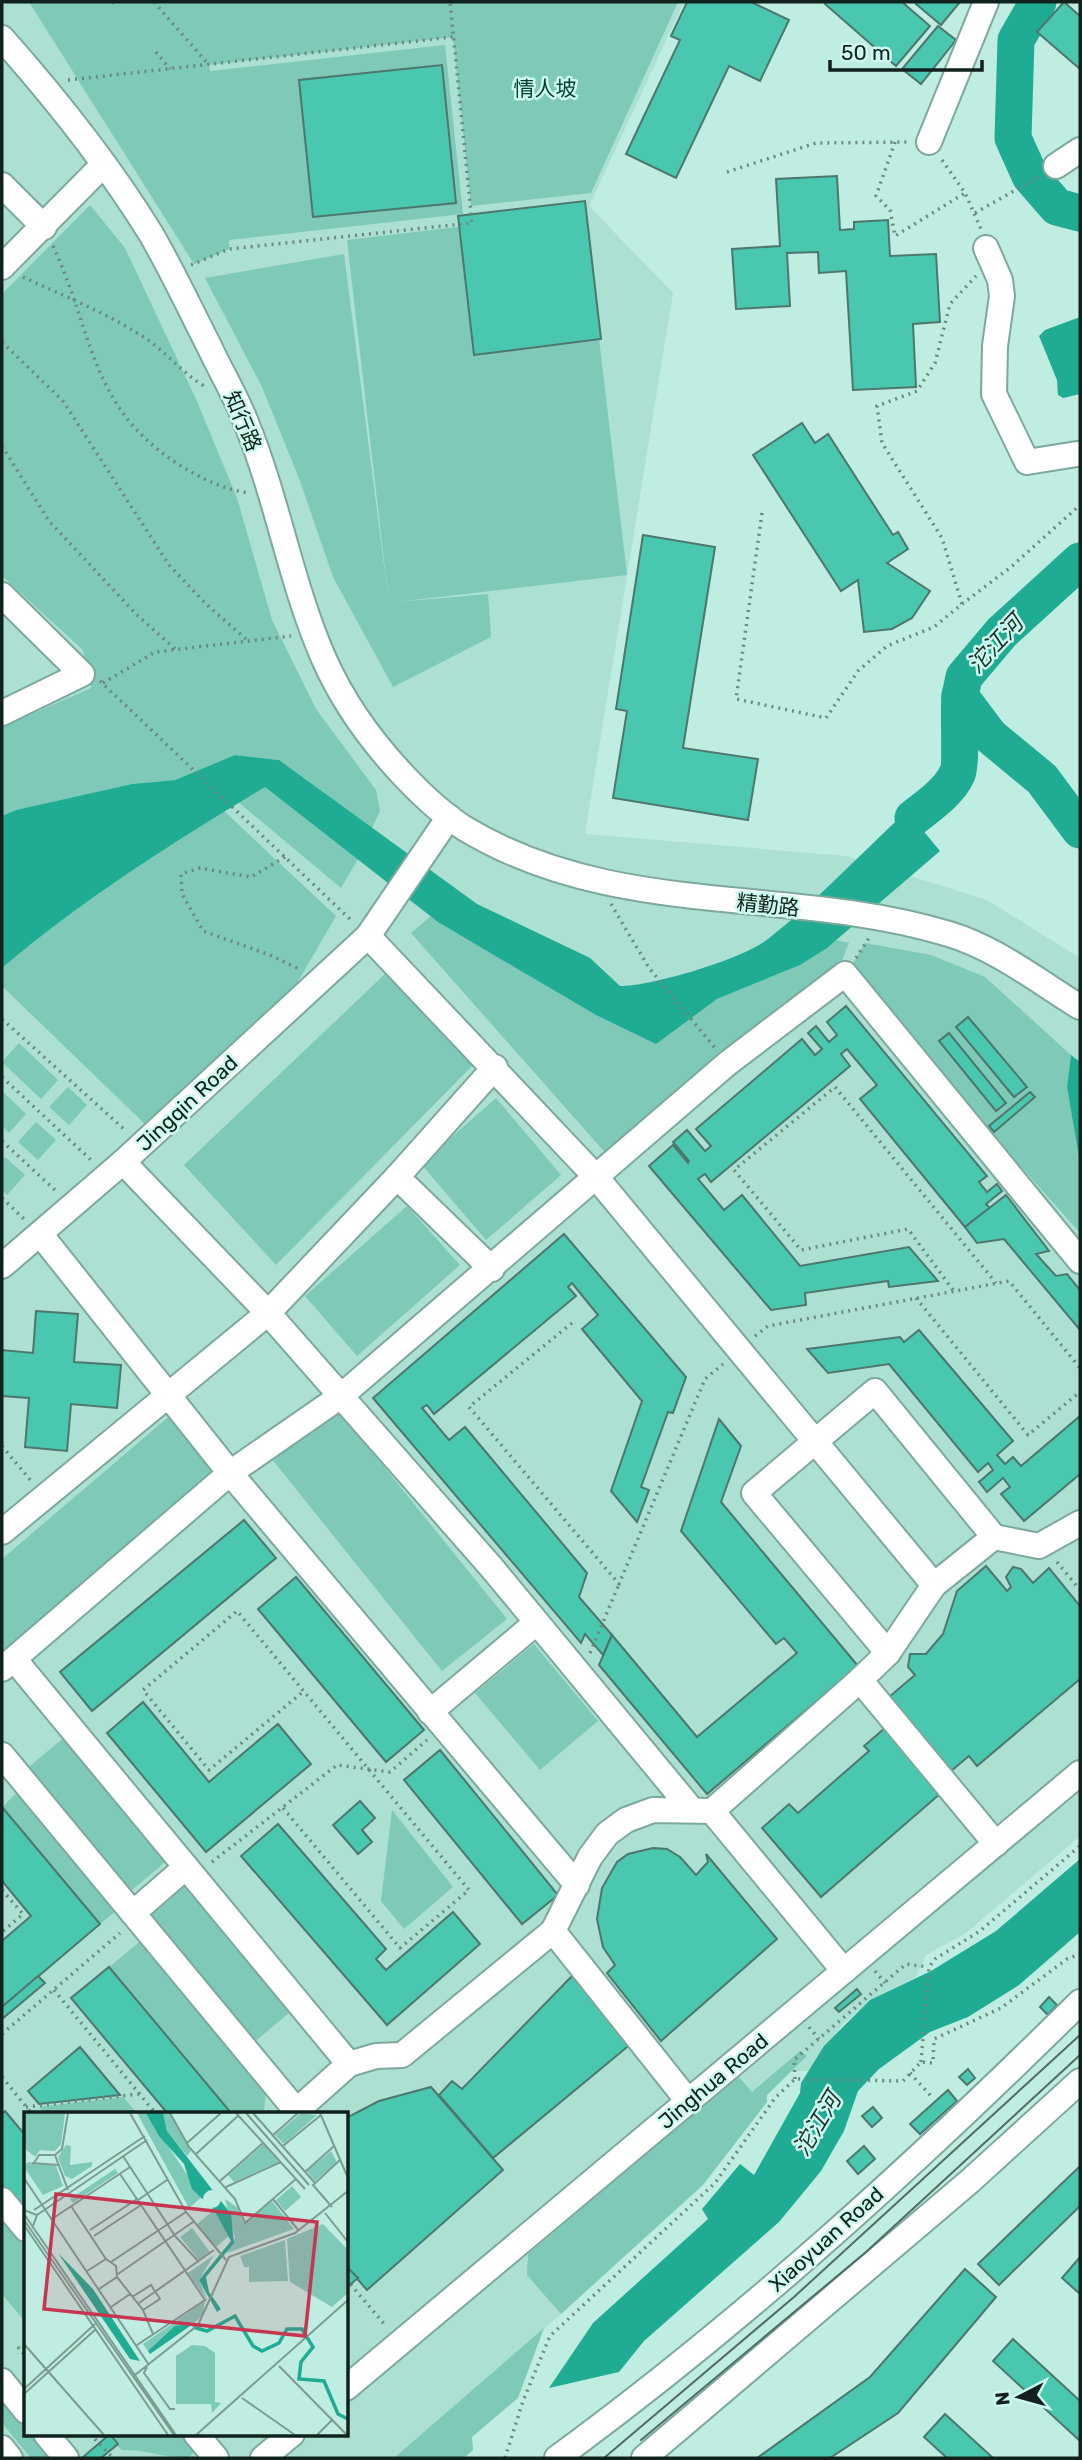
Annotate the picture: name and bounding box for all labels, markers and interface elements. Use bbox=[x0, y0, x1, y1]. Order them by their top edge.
scale bar bbox=[830, 28, 982, 72]
text: 50 m bbox=[841, 40, 891, 65]
park label: 情人坡 bbox=[514, 76, 577, 101]
street label: 知行路 bbox=[219, 387, 267, 455]
water label: 沱江河 bbox=[961, 606, 1031, 679]
street label: 精勤路 bbox=[735, 889, 801, 921]
street label: Jingqin Road bbox=[131, 1050, 243, 1156]
street label: Jinghua Road bbox=[653, 2028, 773, 2134]
water label: 沱江河 bbox=[787, 2084, 849, 2161]
inset map bbox=[24, 2112, 348, 2436]
street label: Xiaoyuan Road bbox=[764, 2181, 888, 2297]
north arrow bbox=[984, 2362, 1054, 2432]
text: N bbox=[990, 2391, 1015, 2407]

